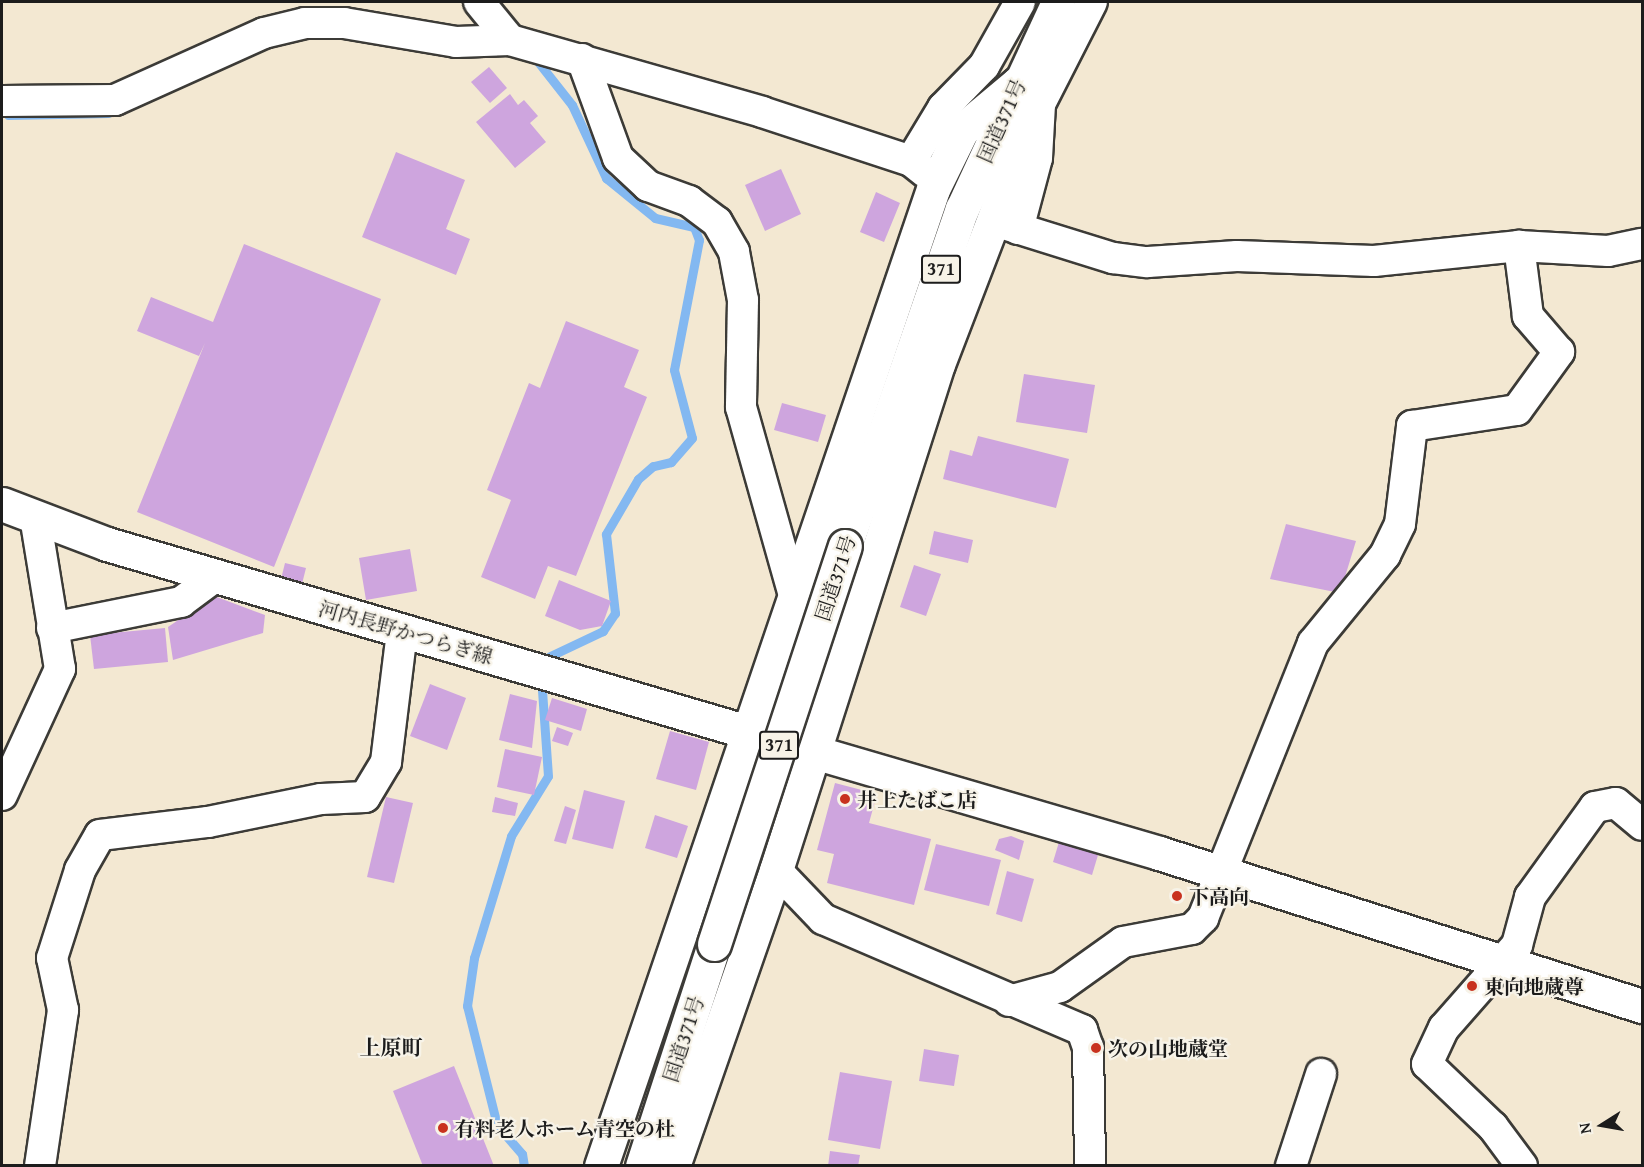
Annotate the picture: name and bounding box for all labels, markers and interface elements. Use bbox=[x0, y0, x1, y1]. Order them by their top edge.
street label: 国道371号 bbox=[972, 76, 1030, 166]
road number: 371 bbox=[920, 254, 962, 284]
street label: 国道371号 bbox=[810, 532, 860, 624]
street label: 河内長野かつらぎ線 bbox=[316, 596, 496, 668]
road number: 371 bbox=[758, 730, 800, 760]
place label: 井上たばこ店 bbox=[857, 787, 977, 811]
marker: 井上たばこ店 bbox=[838, 792, 852, 806]
place label: 下高向 bbox=[1189, 884, 1249, 908]
marker: 下高向 bbox=[1170, 889, 1184, 903]
place label: 東向地蔵尊 bbox=[1484, 974, 1584, 998]
marker: 東向地蔵尊 bbox=[1465, 979, 1479, 993]
street label: 国道371号 bbox=[658, 993, 708, 1085]
district label: 上原町 bbox=[360, 1035, 422, 1061]
place label: 次の山地蔵堂 bbox=[1108, 1036, 1228, 1060]
marker: 次の山地蔵堂 bbox=[1089, 1041, 1103, 1055]
north arrow bbox=[1572, 1095, 1632, 1155]
place label: 有料老人ホーム青空の杜 bbox=[455, 1116, 675, 1140]
marker: 有料老人ホーム青空の杜 bbox=[436, 1121, 450, 1135]
text: N bbox=[1572, 1121, 1597, 1136]

